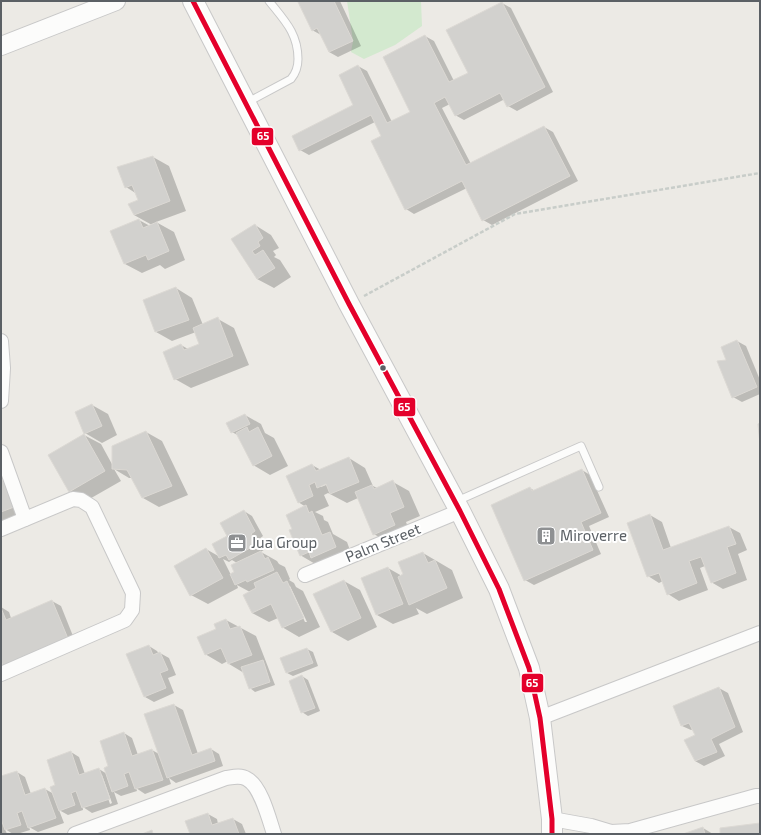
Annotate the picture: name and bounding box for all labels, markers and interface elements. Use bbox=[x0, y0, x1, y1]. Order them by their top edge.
line badge: 65 bbox=[251, 127, 274, 146]
text: 65 bbox=[257, 129, 269, 142]
unlabelled marker bbox=[378, 363, 388, 373]
line badge: 65 bbox=[393, 397, 416, 417]
text: 65 bbox=[398, 400, 410, 413]
street label: Palm Street bbox=[342, 519, 423, 565]
building icon: Miroverre bbox=[535, 525, 557, 547]
place label: Miroverre bbox=[560, 526, 627, 544]
office icon: Jua Group bbox=[226, 532, 248, 554]
place label: Jua Group bbox=[251, 533, 317, 551]
line badge: 65 bbox=[521, 673, 544, 693]
text: 65 bbox=[526, 676, 538, 689]

